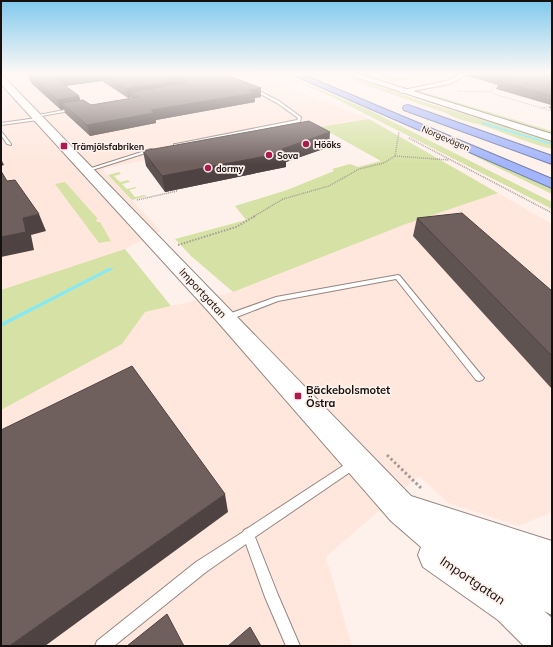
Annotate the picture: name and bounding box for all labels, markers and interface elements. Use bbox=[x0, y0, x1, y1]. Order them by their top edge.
street label: Norgevägen bbox=[420, 123, 472, 153]
marker: Hööks bbox=[301, 139, 311, 149]
place label: Hööks bbox=[314, 139, 342, 150]
marker: Trämjölsfabriken bbox=[59, 141, 69, 151]
place label: Trämjölsfabriken bbox=[72, 141, 144, 152]
marker: Sova bbox=[264, 150, 274, 160]
place label: Sova bbox=[277, 150, 299, 161]
marker: dormy bbox=[203, 163, 213, 173]
place label: dormy bbox=[216, 163, 243, 175]
street label: Importgatan bbox=[176, 265, 230, 321]
place label: Bäckebolsmotet Östra bbox=[306, 383, 390, 410]
marker: Bäckebolsmotet Östra bbox=[293, 391, 303, 401]
street label: Importgatan bbox=[437, 552, 509, 608]

